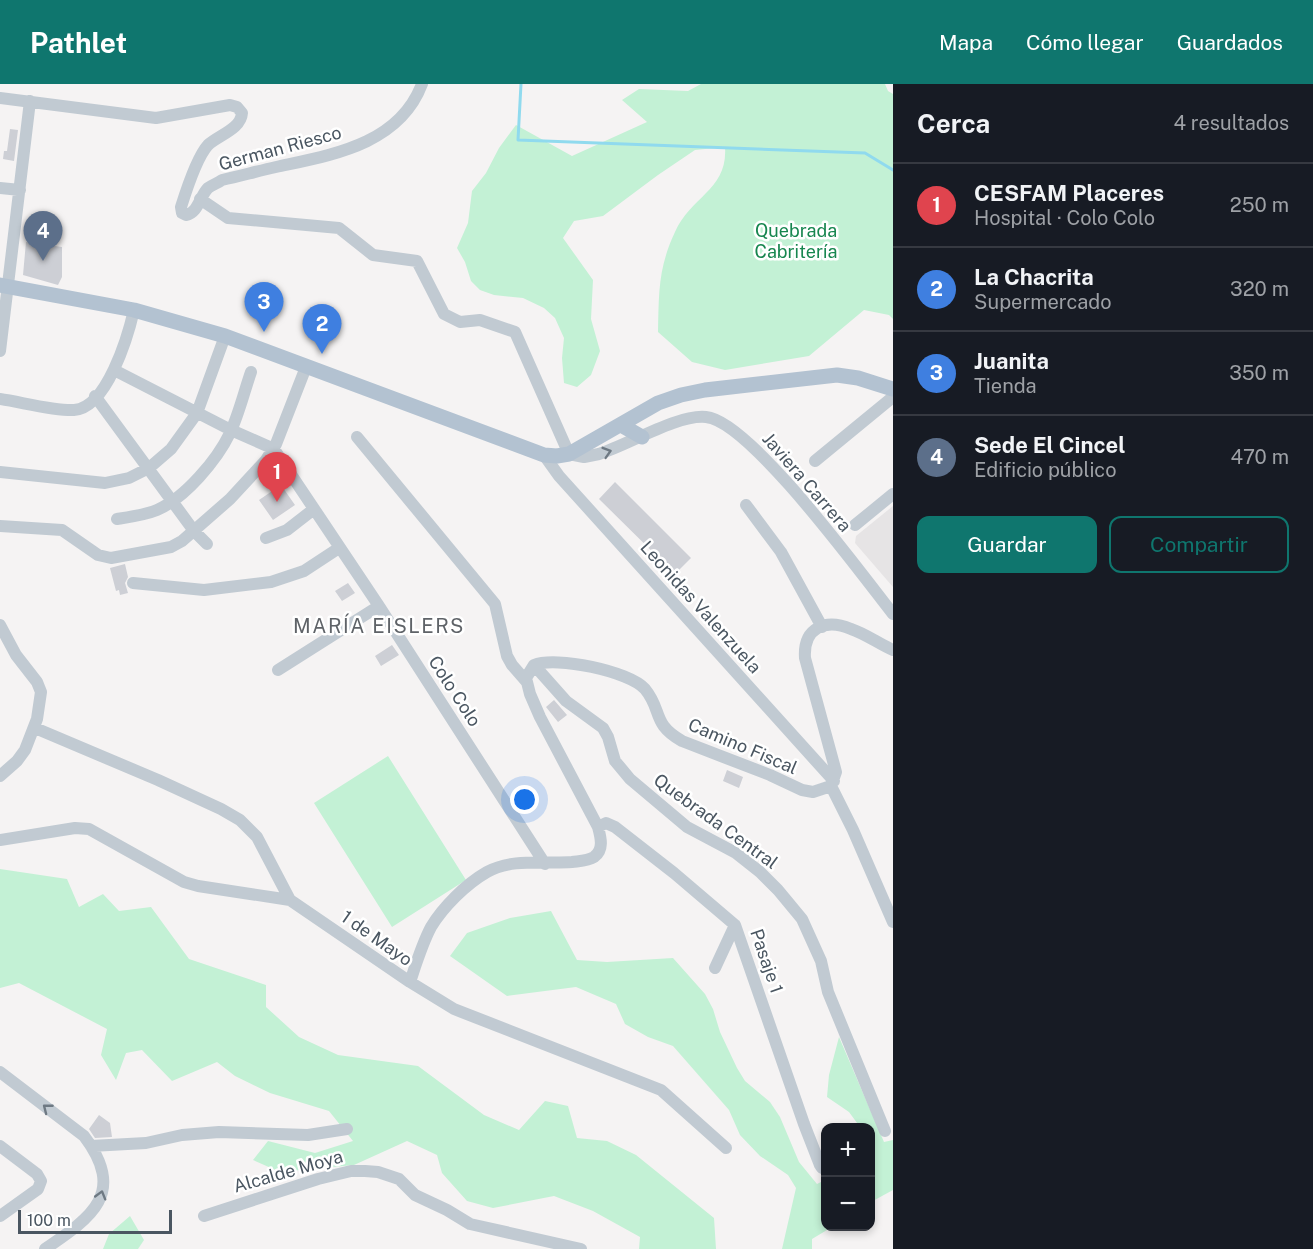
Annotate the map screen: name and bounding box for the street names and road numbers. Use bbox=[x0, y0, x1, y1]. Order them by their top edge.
street label: German Riesco bbox=[216, 122, 344, 174]
street label: Javiera Carrera bbox=[758, 428, 856, 536]
street label: Leonidas Valenzuela bbox=[636, 537, 766, 677]
street label: Colo Colo bbox=[424, 652, 486, 730]
street label: Camino Fiscal bbox=[685, 714, 801, 778]
street label: Quebrada Central bbox=[650, 769, 782, 873]
street label: 1 de Mayo bbox=[337, 906, 417, 970]
street label: Pasaje 1 bbox=[746, 926, 788, 996]
street label: Alcalde Moya bbox=[231, 1145, 345, 1197]

